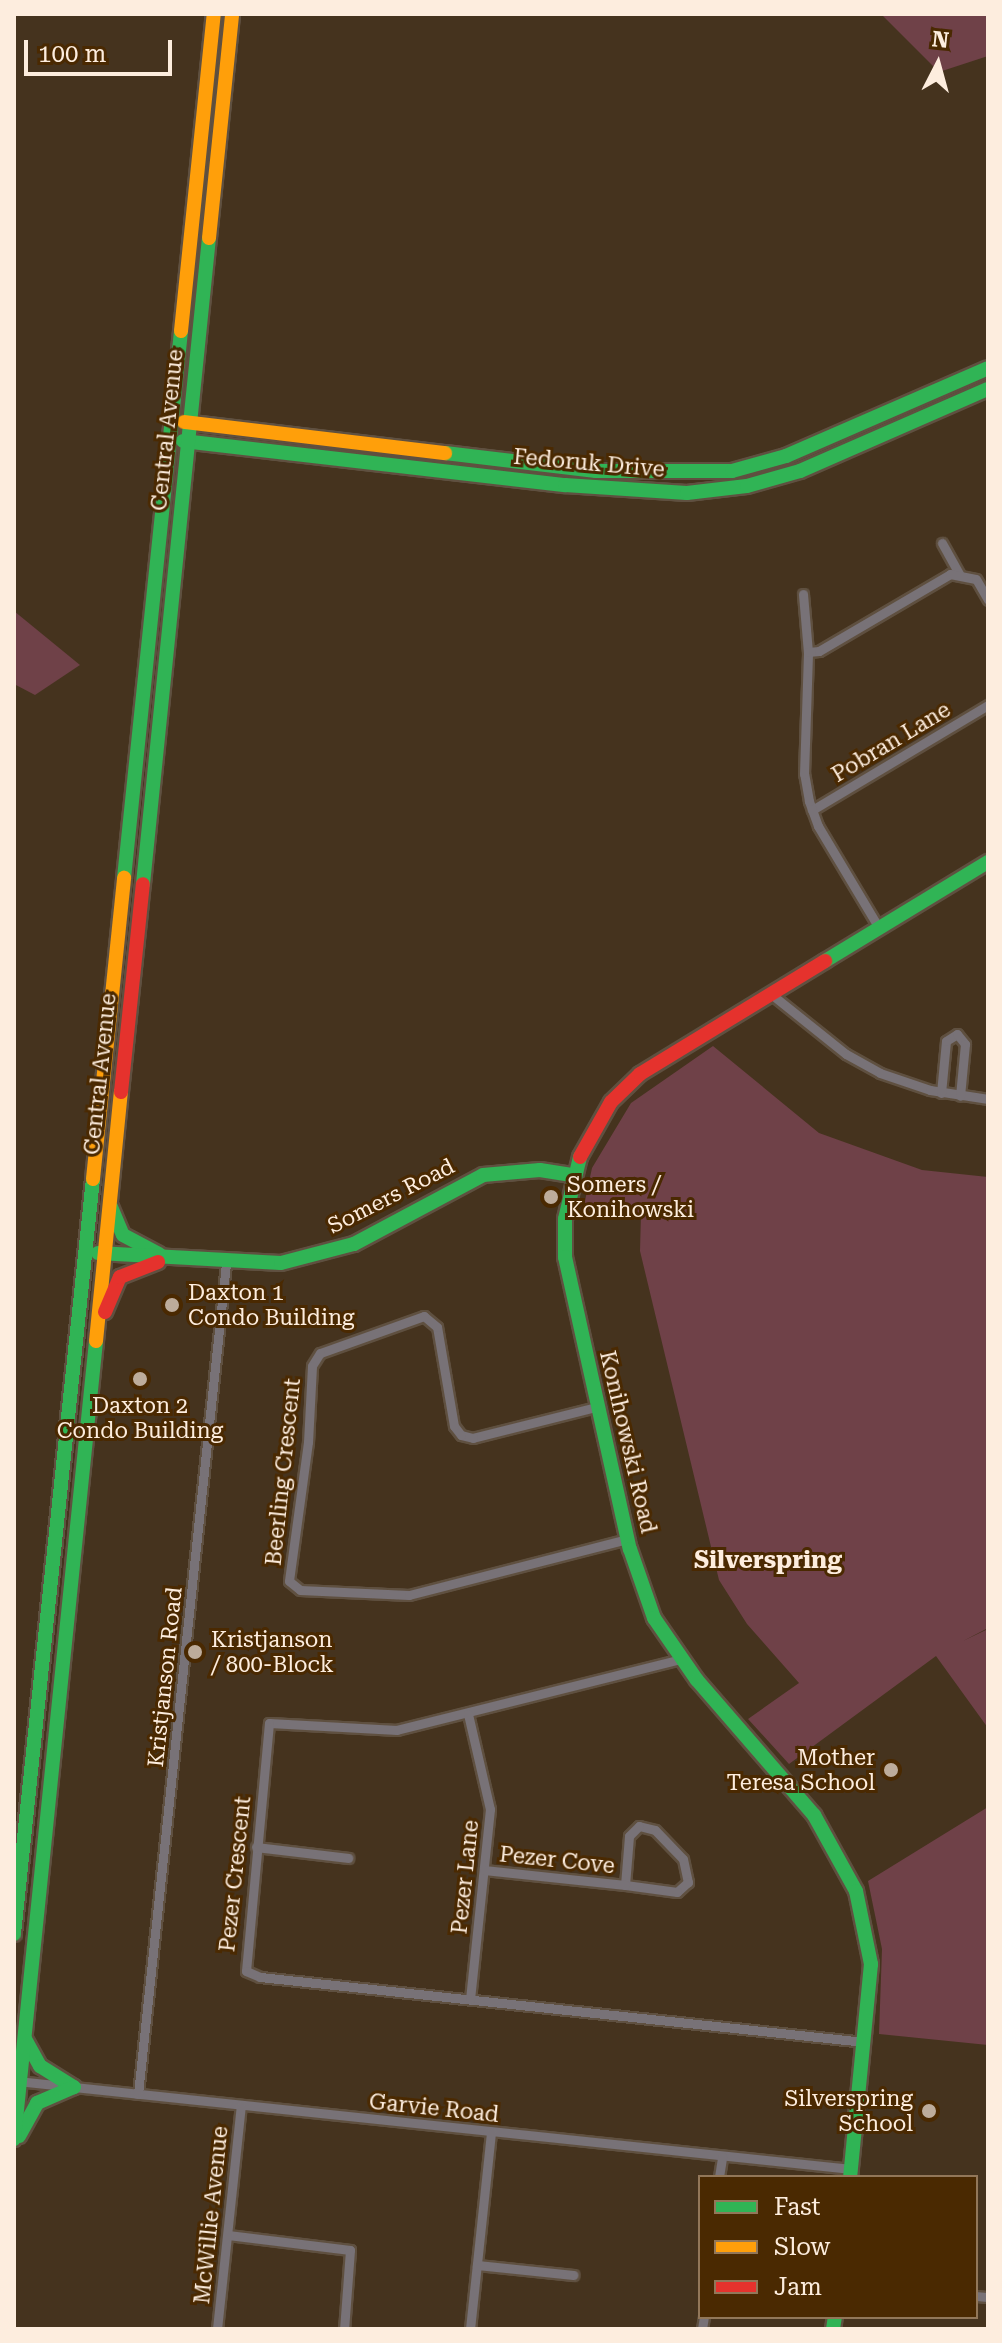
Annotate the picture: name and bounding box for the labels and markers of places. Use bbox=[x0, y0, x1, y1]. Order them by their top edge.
place label: Somers / Konihowski bbox=[567, 1171, 694, 1222]
marker: Somers / Konihowski bbox=[542, 1188, 560, 1206]
place label: Daxton 1 Condo Building bbox=[188, 1279, 355, 1330]
marker: Daxton 1 Condo Building bbox=[163, 1296, 181, 1314]
marker: Daxton 2 Condo Building bbox=[131, 1370, 149, 1388]
place label: Daxton 2 Condo Building bbox=[57, 1392, 223, 1444]
place label: Kristjanson / 800-Block bbox=[211, 1626, 334, 1678]
marker: Kristjanson / 800-Block bbox=[186, 1643, 204, 1661]
place label: Mother Teresa School bbox=[727, 1744, 875, 1796]
marker: Mother Teresa School bbox=[882, 1761, 900, 1779]
place label: Silverspring School bbox=[785, 2085, 913, 2136]
marker: Silverspring School bbox=[920, 2102, 938, 2120]

